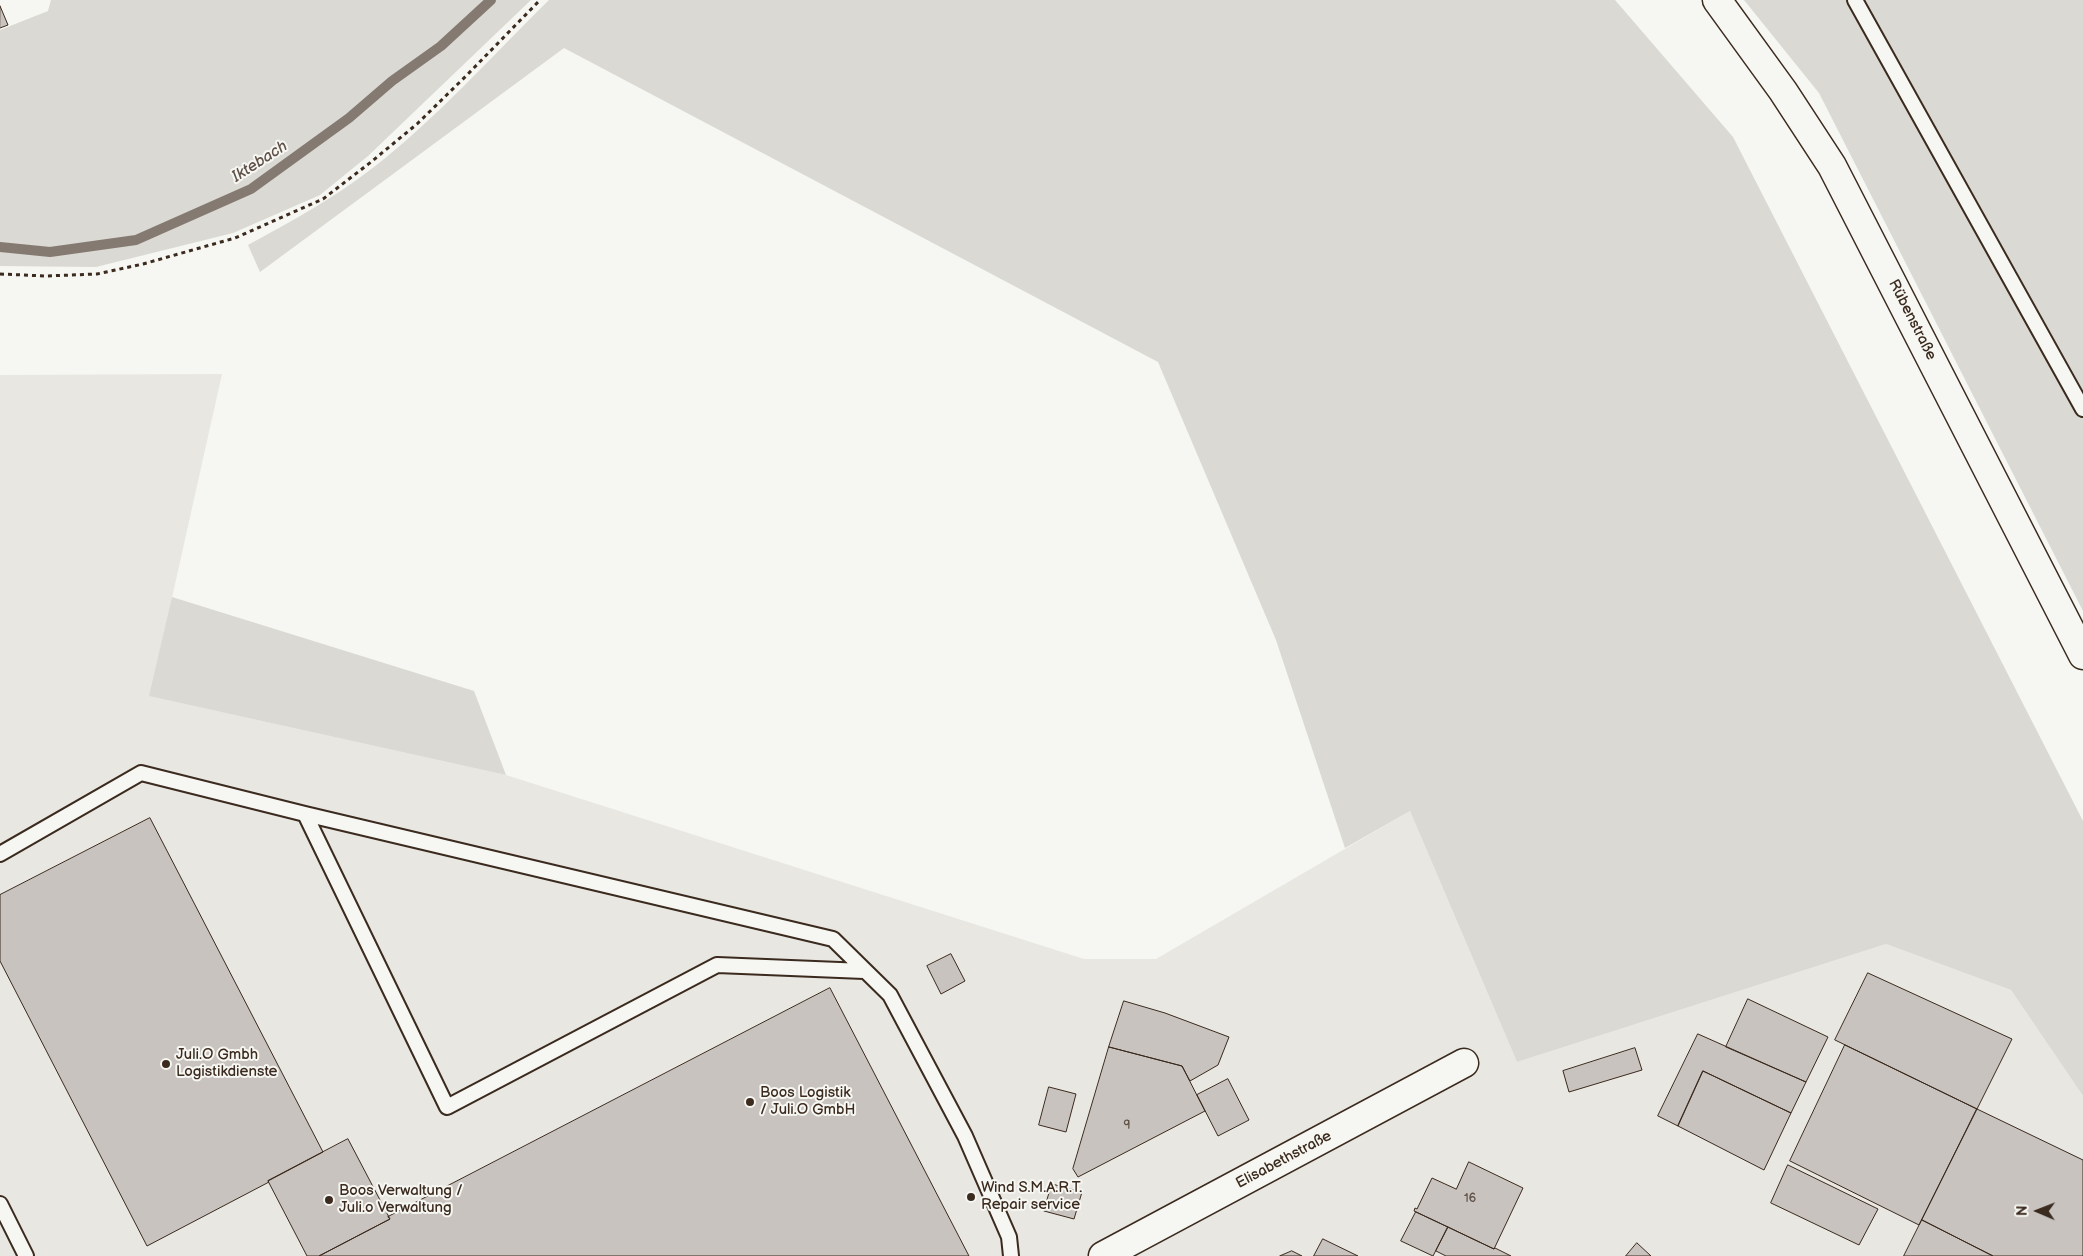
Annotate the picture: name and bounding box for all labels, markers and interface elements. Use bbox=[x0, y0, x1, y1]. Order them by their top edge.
water label: Iktebach bbox=[229, 137, 291, 187]
street label: Rübenstraße bbox=[1884, 277, 1940, 363]
place label: Juli.O Gmbh Logistikdienste bbox=[176, 1046, 277, 1081]
marker: Juli.O Gmbh Logistikdienste bbox=[160, 1058, 172, 1070]
place label: Boos Logistik / Juli.O GmbH bbox=[760, 1084, 855, 1119]
marker: Boos Logistik / Juli.O GmbH bbox=[744, 1096, 756, 1108]
house number: 9 bbox=[1124, 1119, 1130, 1133]
street label: Elisabethstraße bbox=[1233, 1127, 1335, 1193]
place label: Wind S.M.A.R.T. Repair service bbox=[981, 1179, 1082, 1214]
place label: Boos Verwaltung / Juli.o Verwaltung bbox=[339, 1182, 463, 1217]
north arrow bbox=[2013, 1186, 2063, 1236]
marker: Wind S.M.A.R.T. Repair service bbox=[965, 1191, 977, 1203]
house number: 16 bbox=[1464, 1192, 1476, 1206]
marker: Boos Verwaltung / Juli.o Verwaltung bbox=[323, 1194, 335, 1206]
text: N bbox=[2014, 1205, 2031, 1216]

